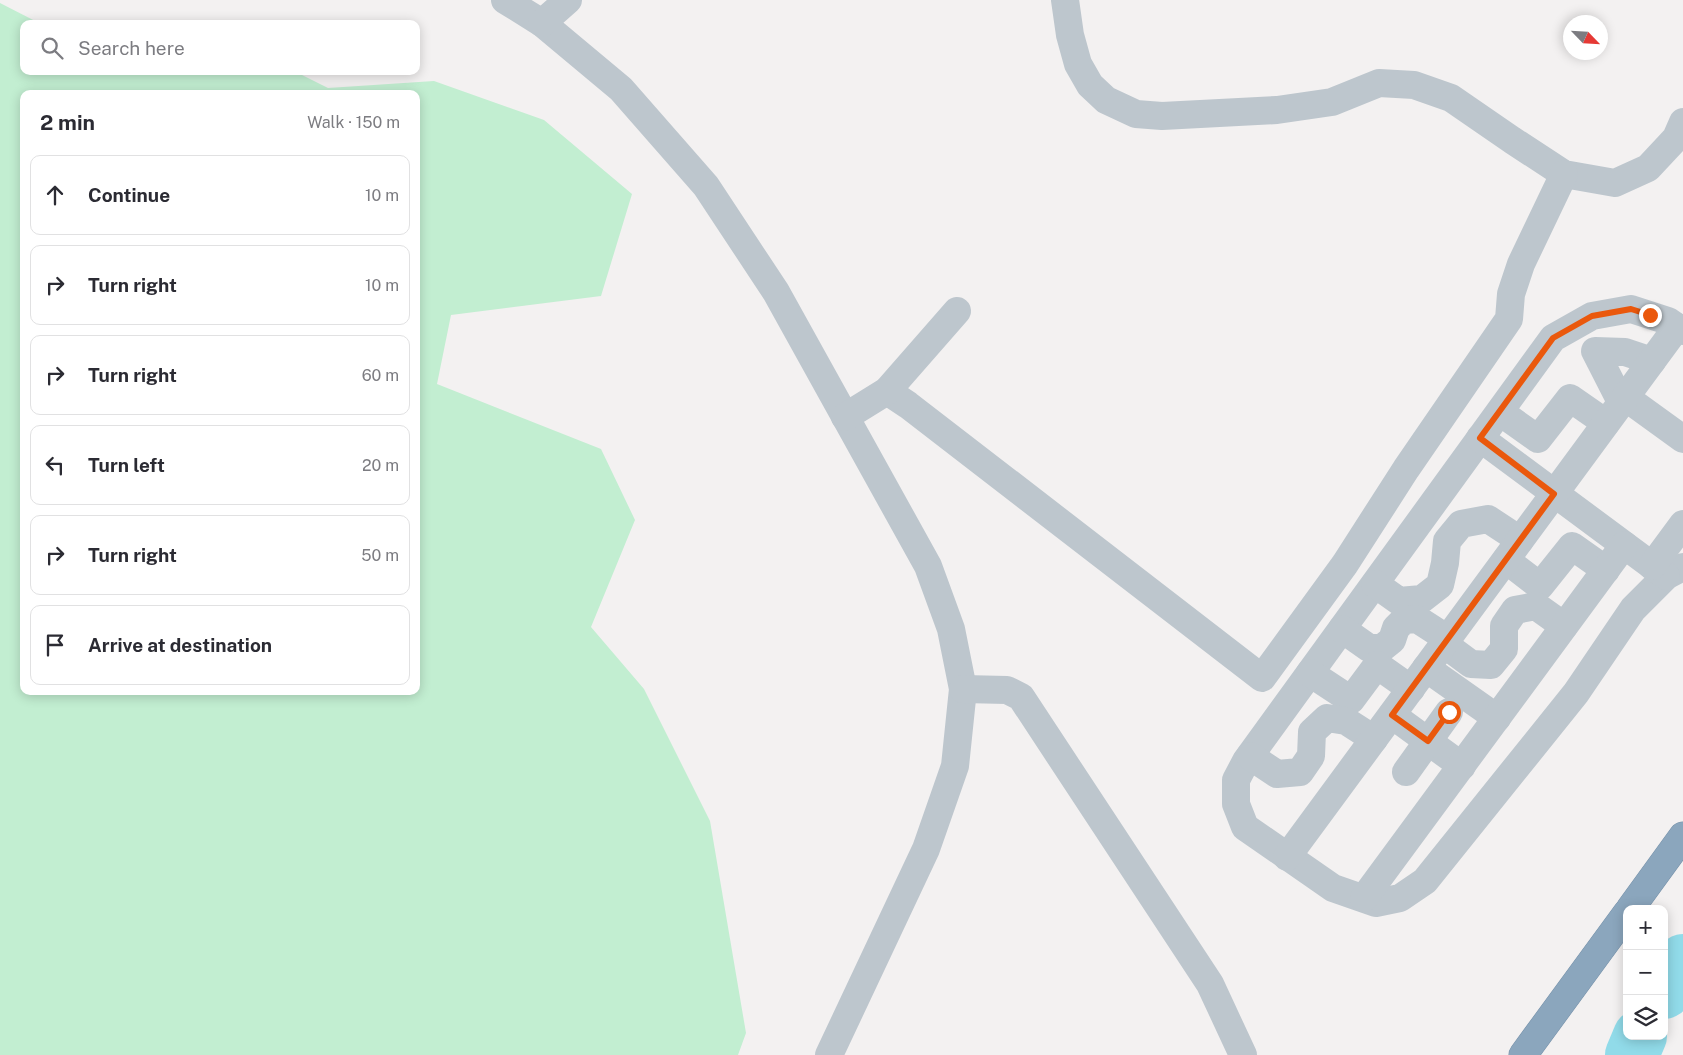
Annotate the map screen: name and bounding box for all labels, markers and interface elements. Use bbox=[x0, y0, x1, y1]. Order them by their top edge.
north arrow bbox=[1563, 15, 1608, 60]
search box bbox=[20, 20, 420, 75]
icon: search bbox=[38, 34, 66, 62]
text: Search here bbox=[78, 37, 185, 59]
text: 2 min bbox=[40, 110, 95, 135]
text: Walk · 150 m bbox=[307, 113, 400, 132]
icon: ahead bbox=[41, 181, 69, 209]
text: Continue bbox=[88, 184, 170, 206]
text: 10 m bbox=[365, 186, 399, 205]
icon: right bbox=[41, 271, 69, 299]
text: Turn right bbox=[88, 274, 177, 296]
text: 10 m bbox=[365, 276, 399, 295]
route end bbox=[1639, 304, 1662, 327]
icon: right bbox=[41, 361, 69, 389]
text: Turn right bbox=[88, 364, 177, 386]
text: 60 m bbox=[362, 366, 399, 385]
icon: left bbox=[41, 451, 69, 479]
text: Turn left bbox=[88, 454, 165, 476]
text: 20 m bbox=[362, 456, 399, 475]
icon: right bbox=[41, 541, 69, 569]
text: Turn right bbox=[88, 544, 177, 566]
text: 50 m bbox=[361, 546, 399, 565]
icon: arrive bbox=[41, 631, 69, 659]
text: Arrive at destination bbox=[88, 634, 272, 656]
route start bbox=[1438, 701, 1461, 724]
map controls bbox=[1623, 905, 1668, 1040]
button: + bbox=[1623, 905, 1668, 950]
button: − bbox=[1623, 950, 1668, 995]
button: layers bbox=[1623, 995, 1668, 1040]

